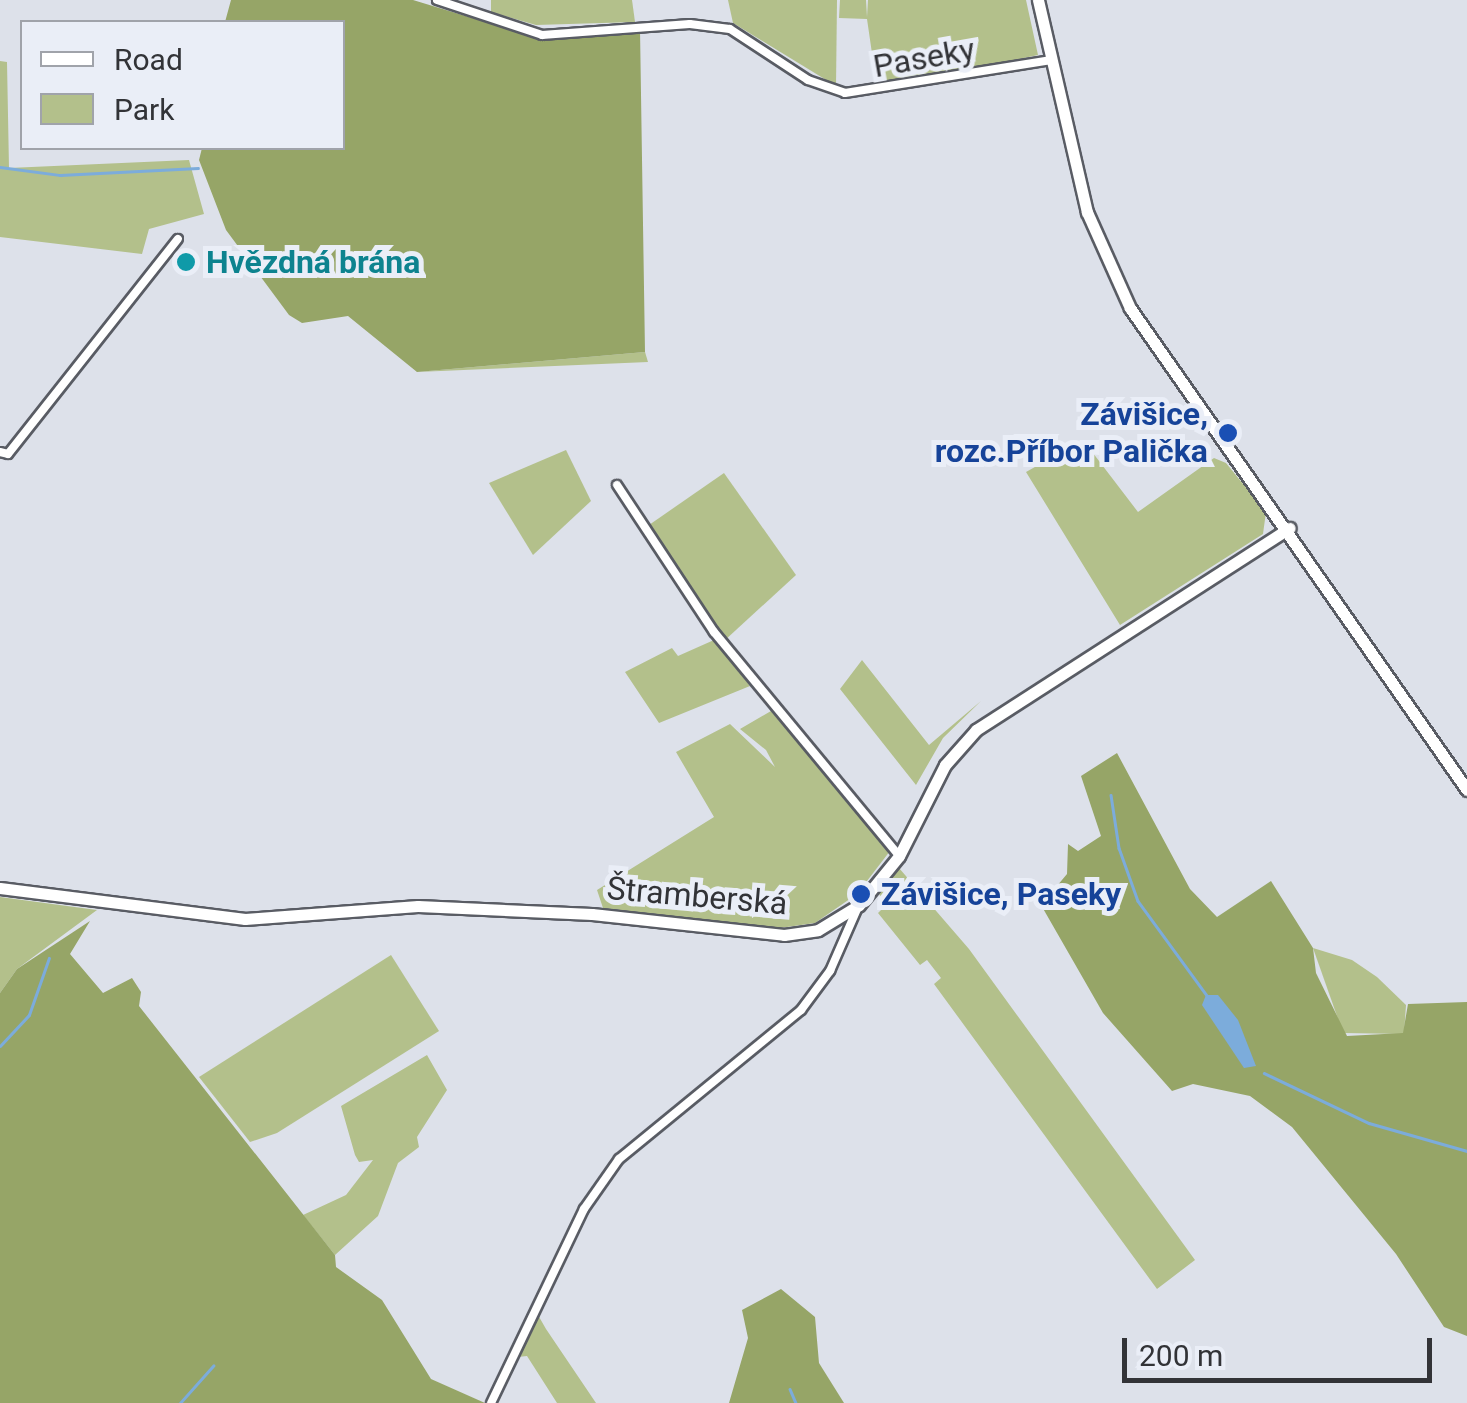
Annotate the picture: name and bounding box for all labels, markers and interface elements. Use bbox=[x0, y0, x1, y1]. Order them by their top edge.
legend bbox=[20, 20, 345, 150]
street label: Paseky bbox=[870, 30, 978, 86]
text: Road bbox=[114, 42, 183, 77]
text: Park bbox=[114, 92, 174, 127]
place label: Hvězdná brána bbox=[206, 243, 420, 281]
marker: Hvězdná brána bbox=[175, 251, 197, 273]
place label: Závišice, rozc.Příbor Palička bbox=[935, 396, 1208, 471]
marker: Závišice, rozc.Příbor Palička bbox=[1217, 422, 1239, 444]
street label: Štramberská bbox=[605, 869, 789, 923]
place label: Závišice, Paseky bbox=[881, 875, 1121, 913]
marker: Závišice, Paseky bbox=[850, 883, 872, 905]
scale bar bbox=[1127, 1318, 1437, 1380]
text: 200 m bbox=[1139, 1338, 1223, 1373]

